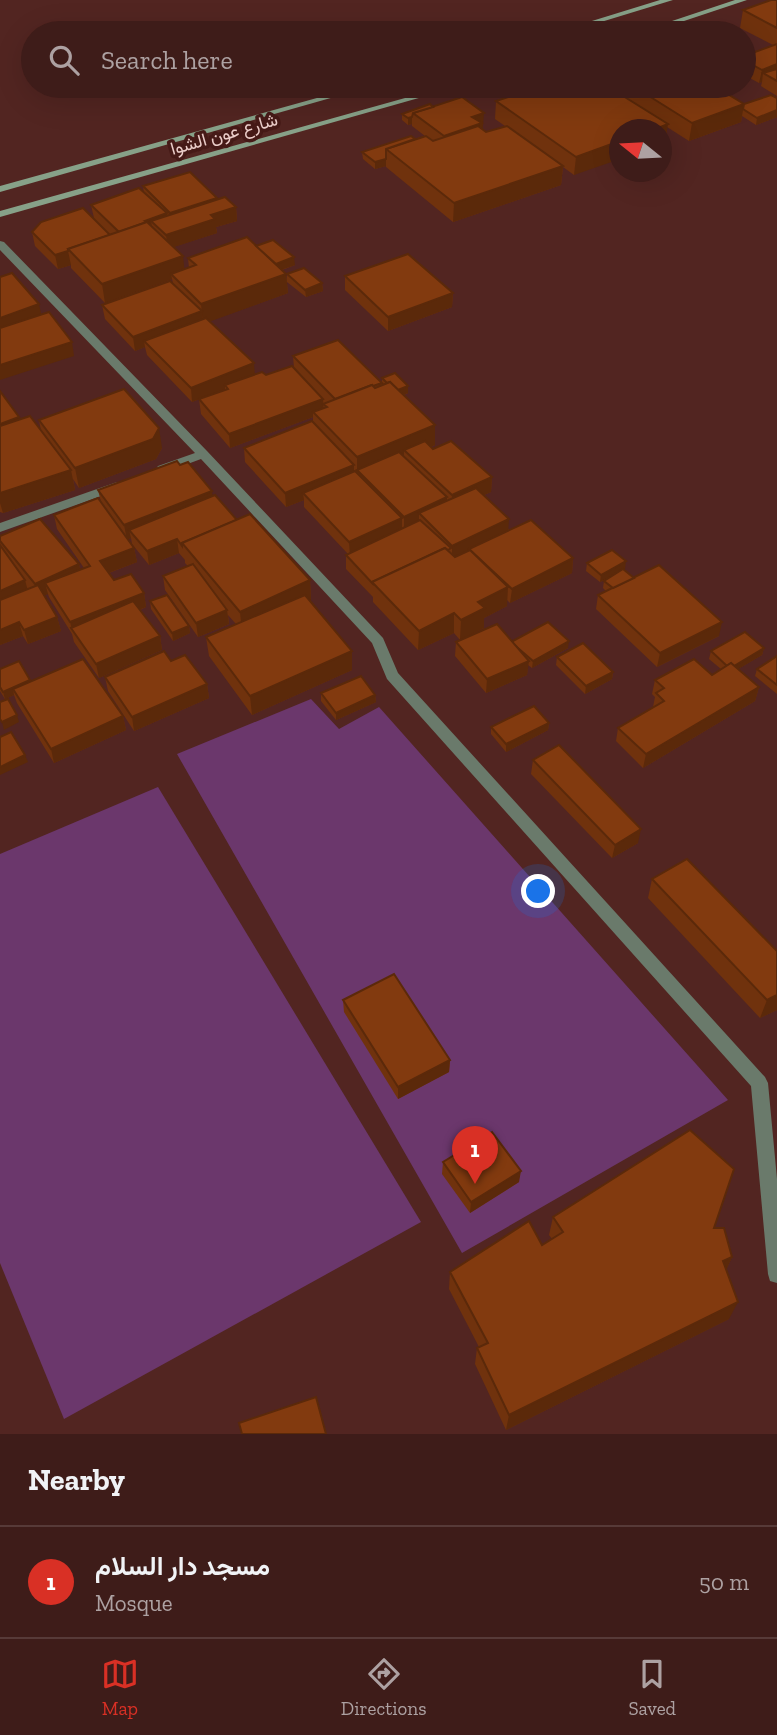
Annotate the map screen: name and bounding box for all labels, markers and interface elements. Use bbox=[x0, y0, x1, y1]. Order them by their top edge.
search box bbox=[21, 21, 756, 98]
icon: search bbox=[45, 41, 83, 79]
text: Search here bbox=[101, 44, 233, 76]
street label: شارع عون الشوا bbox=[168, 108, 281, 161]
north arrow bbox=[609, 119, 672, 182]
your location bbox=[521, 874, 555, 908]
pin: 1 bbox=[452, 1126, 498, 1184]
text: Nearby bbox=[28, 1462, 125, 1498]
text: مسجد دار السلام bbox=[95, 1550, 270, 1582]
text: 1 bbox=[46, 1568, 56, 1596]
text: 50 m bbox=[699, 1568, 749, 1596]
text: Mosque bbox=[95, 1589, 173, 1617]
tab: Map bbox=[101, 1655, 139, 1720]
tab: Directions bbox=[341, 1655, 427, 1720]
tab: Saved bbox=[628, 1655, 676, 1720]

